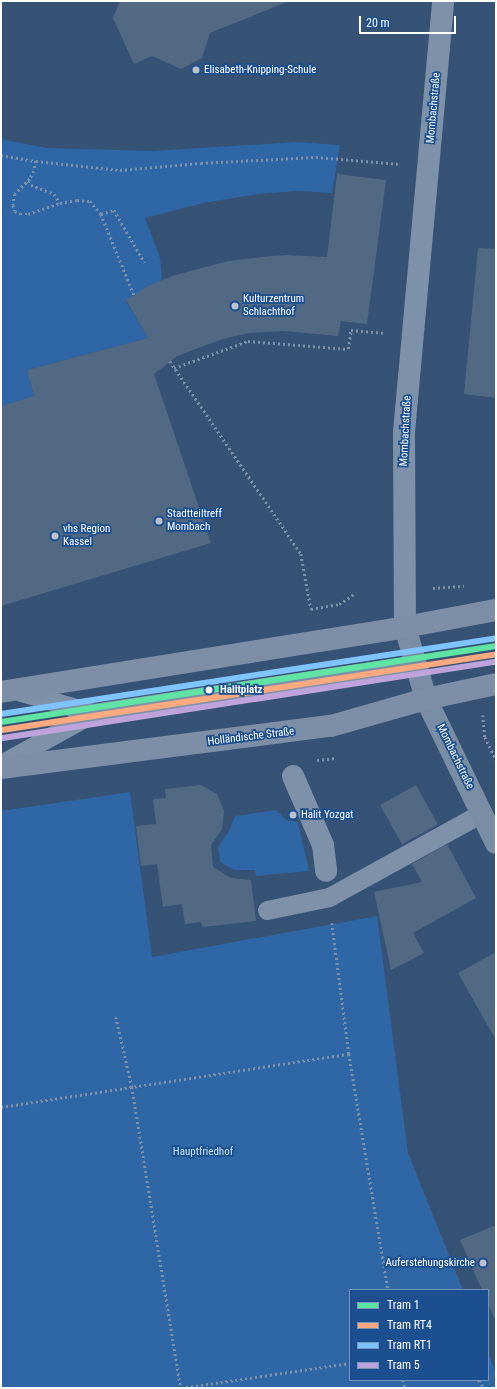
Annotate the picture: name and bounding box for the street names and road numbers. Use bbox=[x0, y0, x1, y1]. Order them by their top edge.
street label: Mombachstraße bbox=[424, 72, 444, 144]
street label: Mombachstraße bbox=[398, 395, 414, 467]
street label: Mombachstraße bbox=[434, 722, 476, 792]
street label: Holländische Straße bbox=[207, 725, 295, 749]

